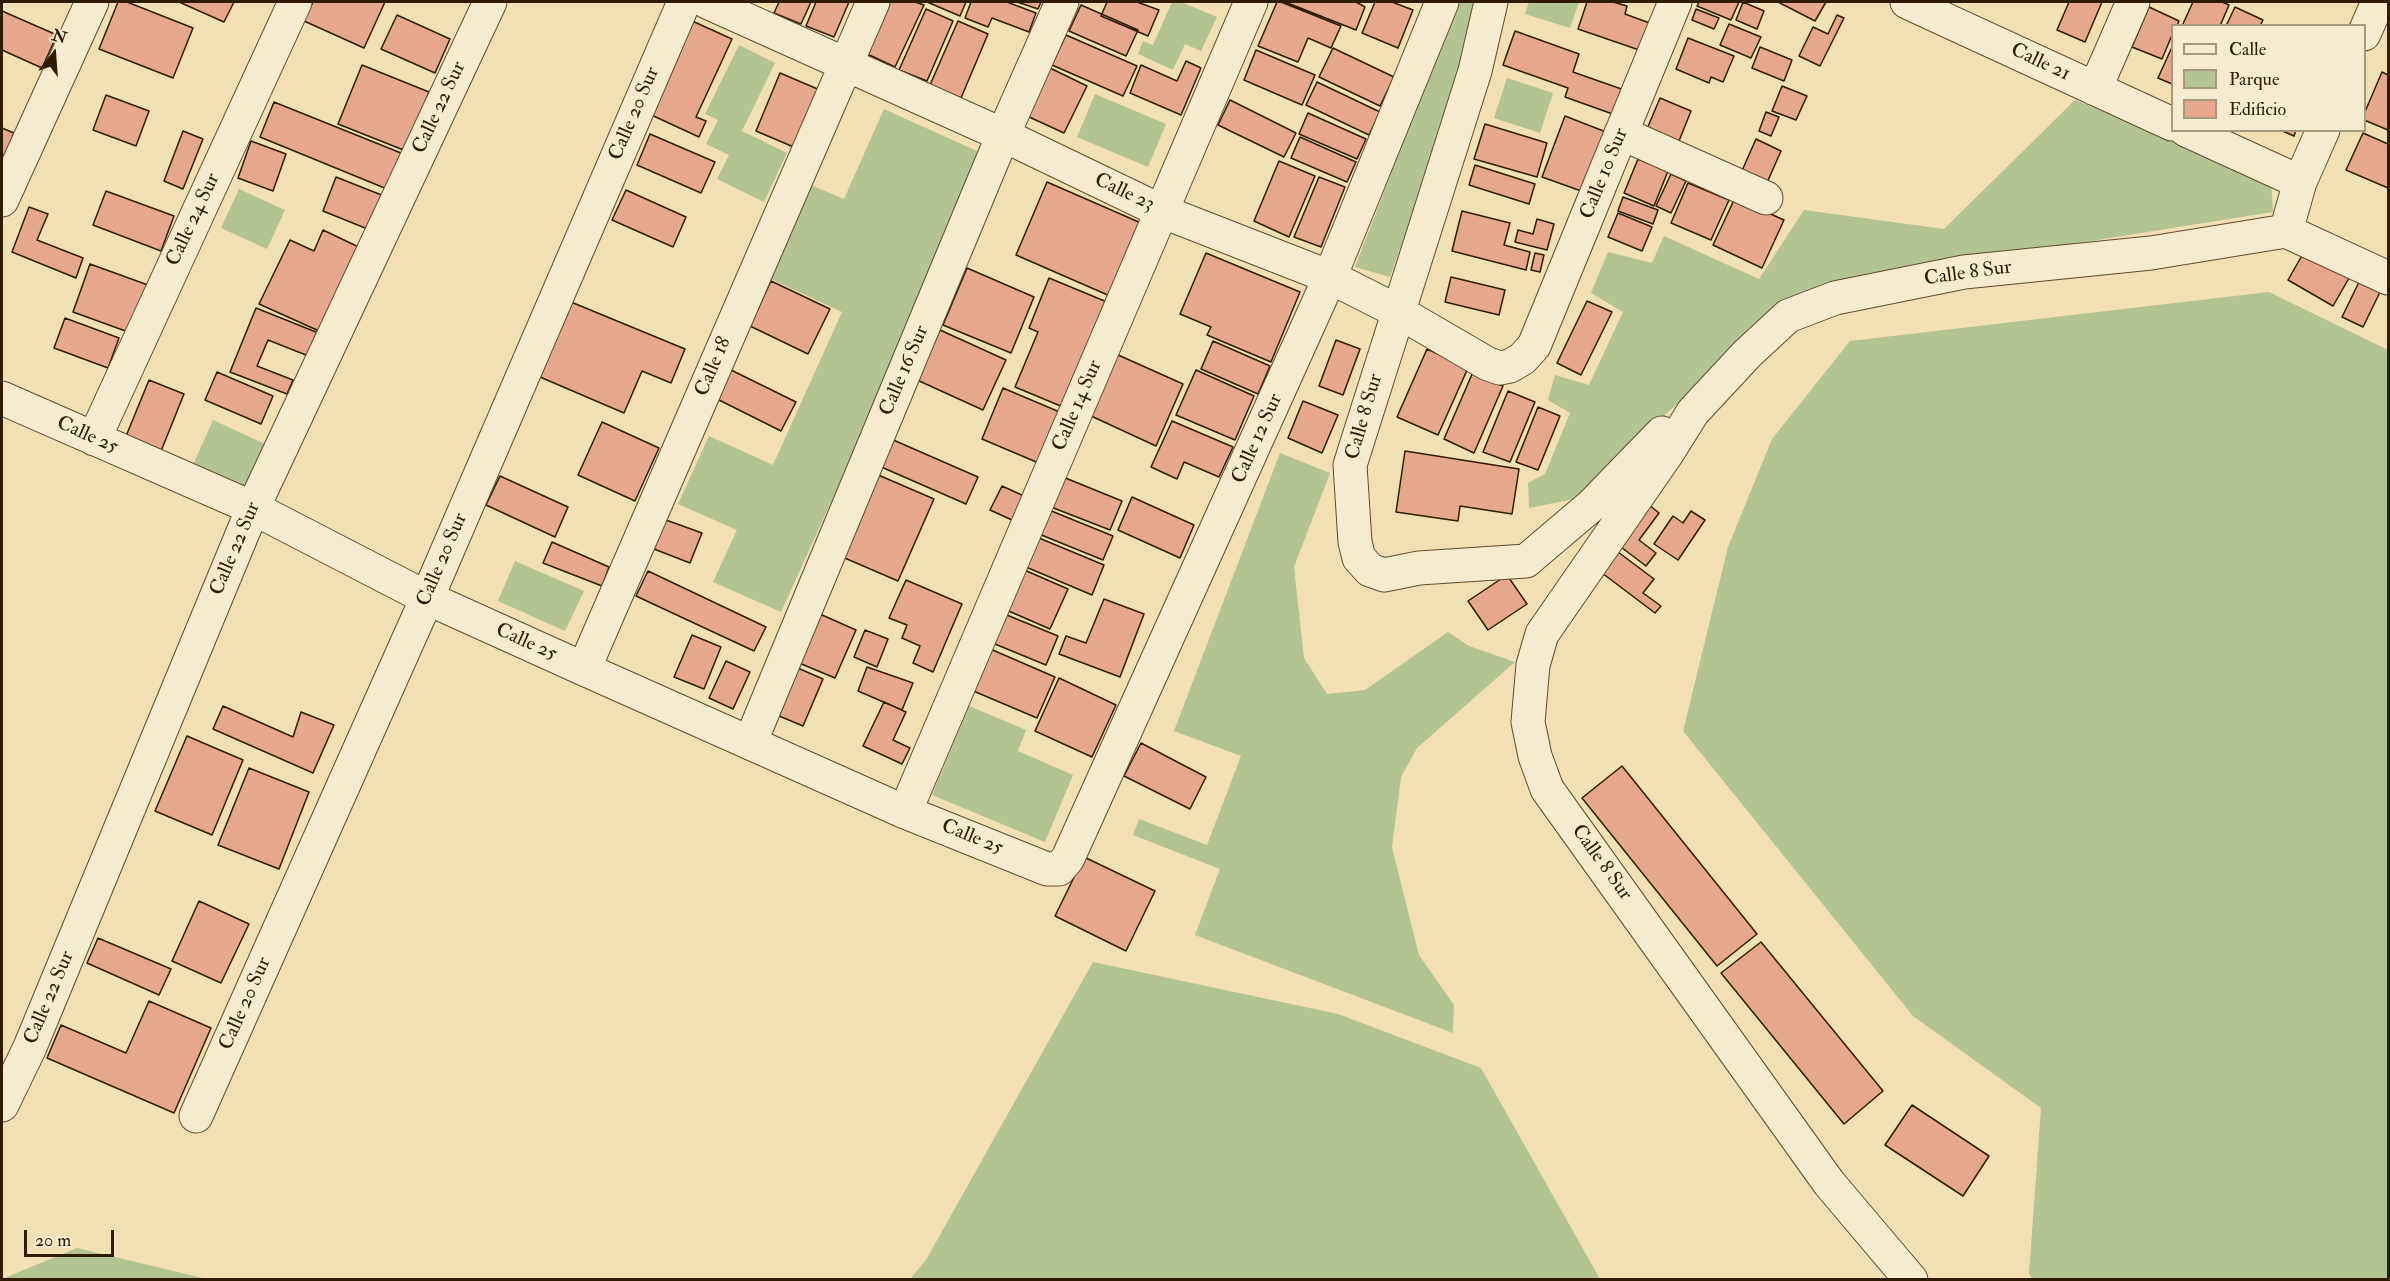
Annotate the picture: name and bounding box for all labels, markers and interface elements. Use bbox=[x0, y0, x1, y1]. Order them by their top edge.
north arrow bbox=[24, 24, 84, 84]
legend bbox=[2171, 24, 2366, 132]
text: N bbox=[49, 25, 69, 48]
text: Calle bbox=[2229, 38, 2266, 61]
street label: Calle 21 bbox=[2006, 39, 2074, 87]
street label: Calle 22 Sur bbox=[408, 58, 472, 158]
street label: Calle 20 Sur bbox=[605, 64, 665, 164]
text: Parque bbox=[2229, 68, 2279, 91]
text: Edificio bbox=[2229, 98, 2286, 121]
street label: Calle 10 Sur bbox=[1576, 125, 1634, 223]
street label: Calle 23 bbox=[1090, 169, 1158, 217]
street label: Calle 24 Sur bbox=[162, 170, 226, 270]
street label: Calle 8 Sur bbox=[1923, 256, 2013, 292]
street label: Calle 16 Sur bbox=[875, 322, 935, 420]
street label: Calle 18 bbox=[691, 334, 737, 400]
street label: Calle 14 Sur bbox=[1048, 357, 1108, 455]
street label: Calle 8 Sur bbox=[1341, 371, 1389, 463]
street label: Calle 12 Sur bbox=[1228, 390, 1288, 488]
street label: Calle 25 bbox=[53, 412, 121, 460]
street label: Calle 22 Sur bbox=[206, 499, 266, 599]
street label: Calle 20 Sur bbox=[413, 510, 473, 610]
street label: Calle 25 bbox=[492, 619, 560, 667]
street label: Calle 25 bbox=[938, 815, 1006, 861]
street label: Calle 8 Sur bbox=[1565, 820, 1637, 906]
street label: Calle 22 Sur bbox=[20, 948, 80, 1048]
street label: Calle 20 Sur bbox=[215, 954, 277, 1054]
scale bar bbox=[27, 1218, 117, 1256]
text: 20 m bbox=[35, 1229, 71, 1252]

